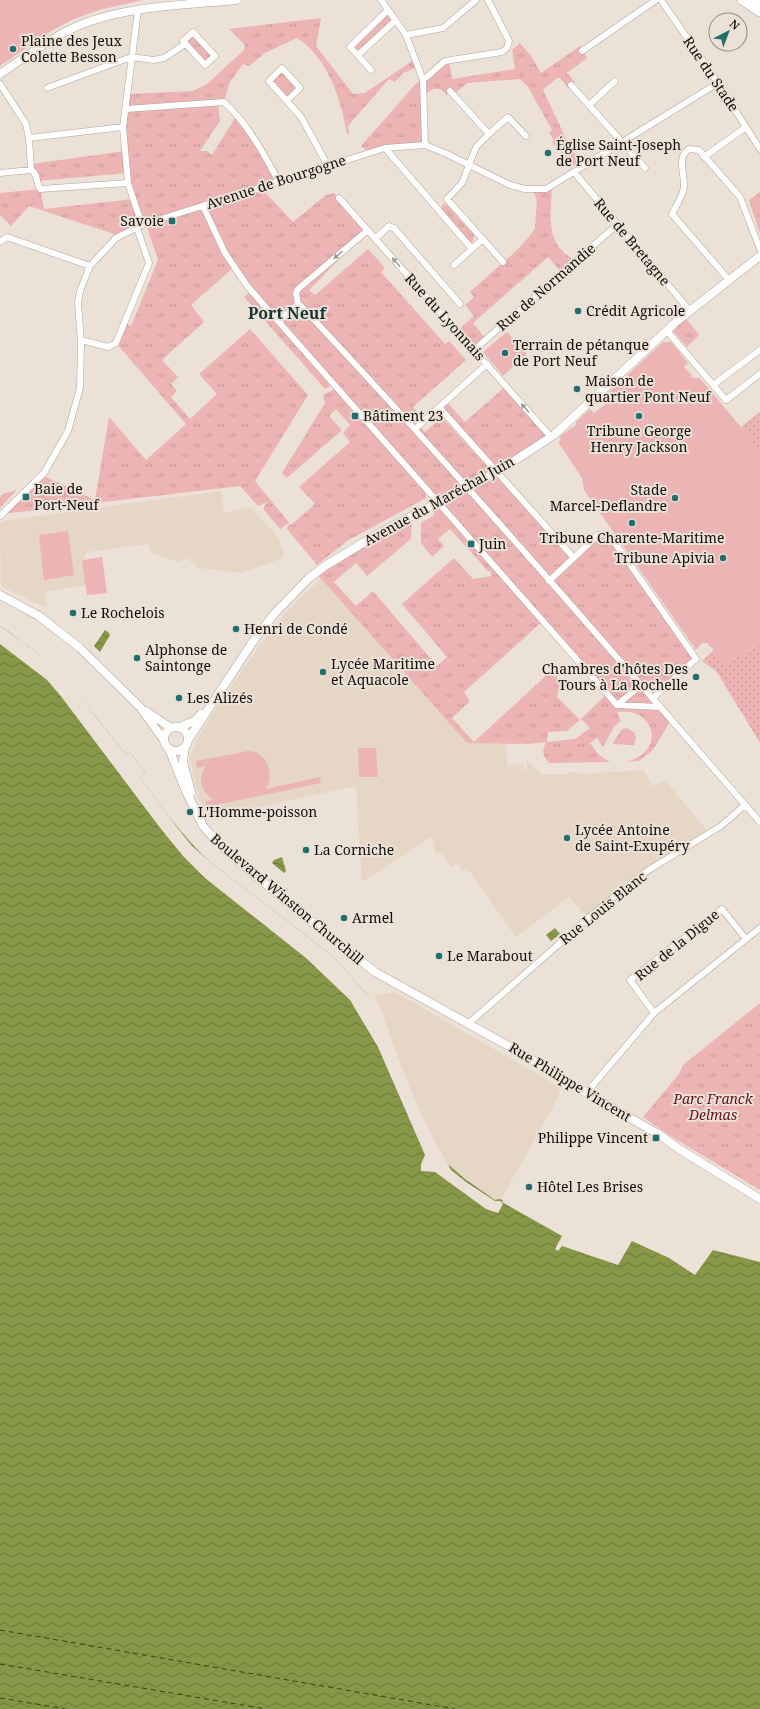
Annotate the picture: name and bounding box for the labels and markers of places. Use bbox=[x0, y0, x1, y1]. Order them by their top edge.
place label: Plaine des Jeux Colette Besson bbox=[21, 31, 123, 66]
marker: Plaine des Jeux Colette Besson bbox=[8, 44, 18, 54]
place label: Église Saint-Joseph de Port Neuf bbox=[556, 135, 681, 170]
marker: Église Saint-Joseph de Port Neuf bbox=[543, 148, 553, 158]
place label: Savoie bbox=[120, 211, 164, 230]
marker: Savoie bbox=[167, 216, 177, 226]
place label: Crédit Agricole bbox=[586, 301, 685, 320]
marker: Crédit Agricole bbox=[573, 306, 583, 316]
place label: Terrain de pétanque de Port Neuf bbox=[513, 335, 649, 370]
marker: Terrain de pétanque de Port Neuf bbox=[500, 348, 510, 358]
place label: Maison de quartier Pont Neuf bbox=[585, 371, 712, 406]
marker: Maison de quartier Pont Neuf bbox=[572, 384, 582, 394]
place label: Bâtiment 23 bbox=[363, 406, 444, 425]
marker: Bâtiment 23 bbox=[350, 411, 360, 421]
marker: Tribune George Henry Jackson bbox=[634, 411, 644, 421]
place label: Tribune George Henry Jackson bbox=[587, 421, 691, 456]
place label: Baie de Port-Neuf bbox=[34, 479, 100, 514]
place label: Stade Marcel-Deflandre bbox=[550, 480, 667, 515]
marker: Baie de Port-Neuf bbox=[21, 492, 31, 502]
marker: Stade Marcel-Deflandre bbox=[670, 493, 680, 503]
marker: Tribune Charente-Maritime bbox=[627, 518, 637, 528]
place label: Tribune Charente-Maritime bbox=[540, 528, 724, 547]
place label: Juin bbox=[479, 536, 506, 552]
marker: Juin bbox=[466, 539, 476, 549]
place label: Tribune Apivia bbox=[614, 548, 715, 567]
marker: Tribune Apivia bbox=[718, 553, 728, 563]
place label: Le Rochelois bbox=[81, 603, 165, 622]
marker: Le Rochelois bbox=[68, 608, 78, 618]
place label: Henri de Condé bbox=[244, 619, 348, 638]
marker: Henri de Condé bbox=[231, 624, 241, 634]
place label: Alphonse de Saintonge bbox=[145, 640, 227, 675]
marker: Alphonse de Saintonge bbox=[132, 653, 142, 663]
place label: Lycée Maritime et Aquacole bbox=[331, 654, 435, 689]
place label: Chambres d'hôtes Des Tours à La Rochelle bbox=[542, 659, 688, 694]
marker: Lycée Maritime et Aquacole bbox=[318, 667, 328, 677]
marker: Chambres d'hôtes Des Tours à La Rochelle bbox=[691, 672, 701, 682]
place label: Les Alizés bbox=[187, 688, 253, 707]
marker: Les Alizés bbox=[174, 693, 184, 703]
place label: L'Homme-poisson bbox=[198, 802, 317, 821]
marker: L'Homme-poisson bbox=[185, 807, 195, 817]
place label: Lycée Antoine de Saint-Exupéry bbox=[575, 820, 689, 855]
marker: Lycée Antoine de Saint-Exupéry bbox=[562, 833, 572, 843]
place label: La Corniche bbox=[314, 840, 394, 859]
marker: La Corniche bbox=[301, 845, 311, 855]
place label: Armel bbox=[352, 908, 394, 927]
marker: Armel bbox=[339, 913, 349, 923]
place label: Le Marabout bbox=[447, 946, 533, 965]
marker: Le Marabout bbox=[434, 951, 444, 961]
place label: Philippe Vincent bbox=[538, 1128, 648, 1147]
marker: Philippe Vincent bbox=[651, 1133, 661, 1143]
place label: Hôtel Les Brises bbox=[537, 1177, 643, 1196]
marker: Hôtel Les Brises bbox=[524, 1182, 534, 1192]

